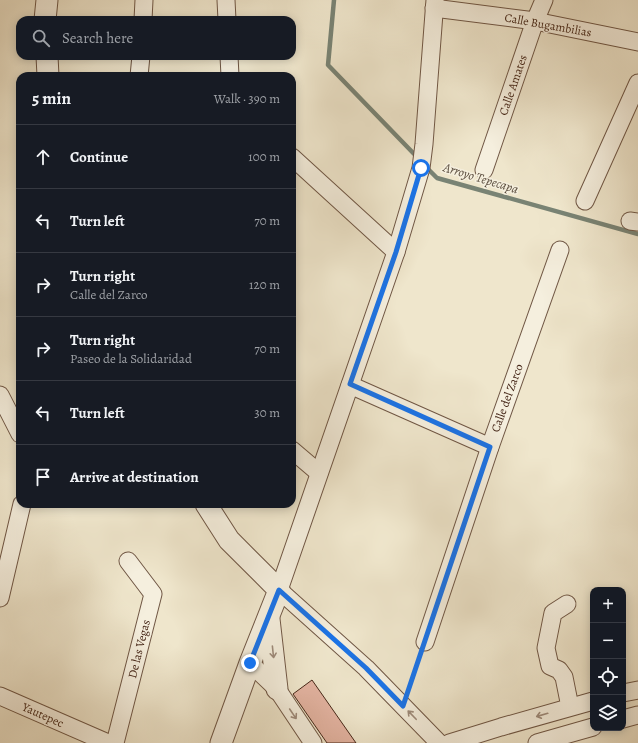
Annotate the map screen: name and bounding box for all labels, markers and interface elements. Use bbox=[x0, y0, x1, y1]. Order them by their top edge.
street label: Calle Bugambilias bbox=[503, 9, 593, 41]
search box bbox=[16, 16, 296, 60]
icon: search bbox=[30, 27, 52, 49]
text: Search here bbox=[62, 28, 133, 48]
street label: Calle Amates bbox=[495, 52, 531, 117]
text: 5 min bbox=[32, 87, 71, 110]
text: Walk · 390 m bbox=[214, 90, 280, 107]
icon: ahead bbox=[32, 146, 54, 168]
text: Continue bbox=[70, 147, 128, 167]
text: 100 m bbox=[248, 148, 280, 165]
water label: Arroyo Tepecapa bbox=[440, 158, 521, 197]
route start bbox=[412, 159, 430, 177]
icon: left bbox=[32, 210, 54, 232]
text: Turn left bbox=[70, 211, 125, 231]
text: 70 m bbox=[254, 212, 280, 229]
text: Turn right bbox=[70, 266, 135, 286]
icon: right bbox=[32, 274, 54, 296]
text: 120 m bbox=[249, 276, 280, 293]
text: Calle del Zarco bbox=[70, 286, 148, 303]
text: Turn right bbox=[70, 330, 135, 350]
icon: right bbox=[32, 338, 54, 360]
text: 70 m bbox=[254, 340, 280, 357]
text: Paseo de la Solidaridad bbox=[70, 350, 192, 367]
street label: Calle del Zarco bbox=[487, 362, 527, 434]
icon: left bbox=[32, 402, 54, 424]
text: Turn left bbox=[70, 403, 125, 423]
text: 30 m bbox=[254, 404, 280, 421]
icon: arrive bbox=[32, 466, 54, 488]
text: Arrive at destination bbox=[70, 467, 199, 487]
map controls bbox=[590, 587, 626, 731]
button: + bbox=[590, 587, 626, 623]
street label: De las Vegas bbox=[124, 618, 154, 680]
button: − bbox=[590, 623, 626, 659]
one-way arrow bbox=[269, 645, 276, 658]
route end bbox=[241, 654, 259, 672]
button: locate bbox=[590, 659, 626, 695]
button: layers bbox=[590, 695, 626, 731]
street label: Yautepec bbox=[19, 698, 66, 731]
one-way arrow bbox=[289, 708, 297, 719]
one-way arrow bbox=[407, 710, 417, 720]
one-way arrow bbox=[536, 712, 549, 719]

